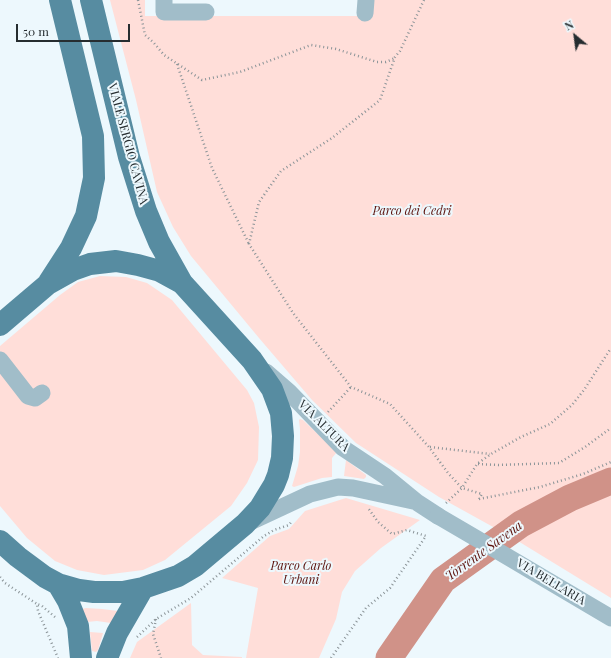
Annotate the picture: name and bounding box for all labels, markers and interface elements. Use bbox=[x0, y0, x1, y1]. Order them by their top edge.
scale bar bbox=[18, 16, 132, 42]
north arrow bbox=[555, 16, 595, 56]
text: N bbox=[562, 17, 576, 34]
text: 50 m bbox=[23, 23, 49, 39]
street label: VIALE SERGIO CAVINA bbox=[105, 82, 151, 206]
park label: Parco dei Cedri bbox=[373, 204, 451, 218]
street label: VIA ALTURA bbox=[295, 397, 353, 455]
water label: Torrente Savena bbox=[442, 518, 526, 584]
street label: VIA BELLARIA bbox=[514, 556, 588, 608]
park label: Parco Carlo Urbani bbox=[271, 559, 331, 587]

